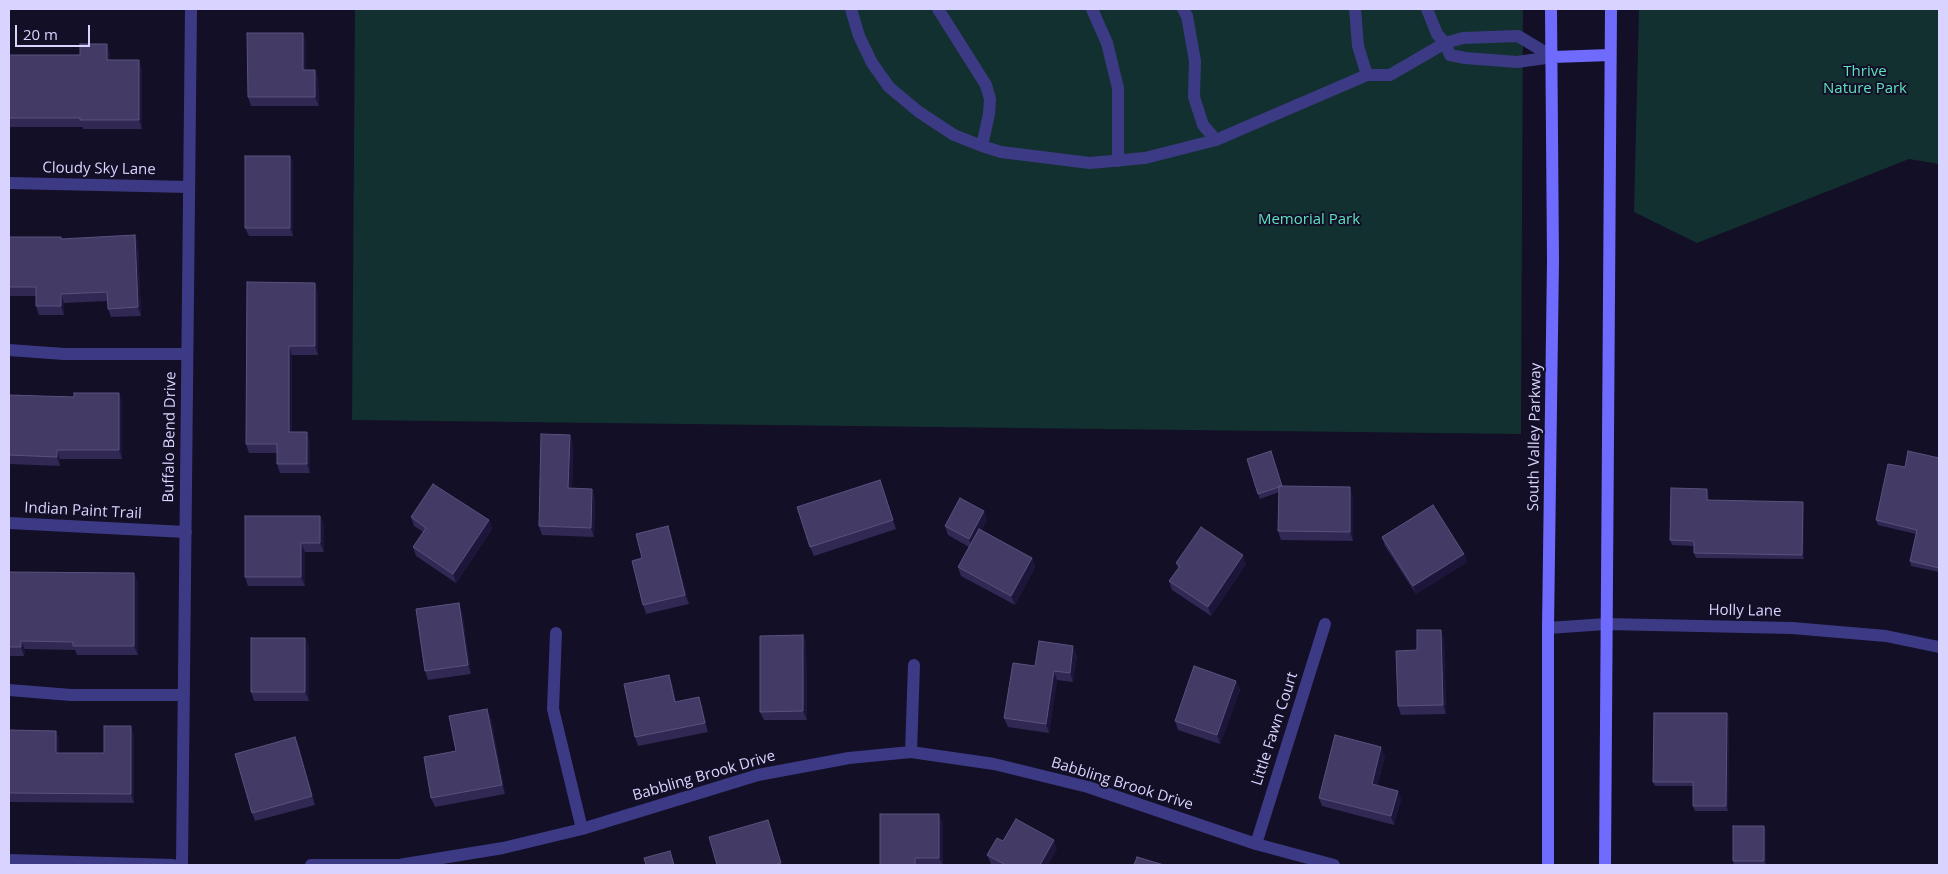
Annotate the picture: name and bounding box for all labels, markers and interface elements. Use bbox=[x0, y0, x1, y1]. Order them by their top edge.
scale bar bbox=[18, 15, 92, 47]
text: 20 m bbox=[23, 24, 58, 44]
park label: Thrive Nature Park bbox=[1823, 63, 1907, 98]
street label: Cloudy Sky Lane bbox=[42, 159, 156, 179]
park label: Memorial Park bbox=[1258, 211, 1360, 229]
street label: South Valley Parkway bbox=[1525, 363, 1545, 511]
street label: Buffalo Bend Drive bbox=[160, 371, 180, 503]
street label: Indian Paint Trail bbox=[24, 499, 142, 523]
street label: Holly Lane bbox=[1708, 601, 1782, 621]
street label: Little Fawn Court bbox=[1248, 670, 1302, 788]
street label: Babbling Brook Drive bbox=[631, 747, 777, 805]
street label: Babbling Brook Drive bbox=[1049, 754, 1195, 814]

